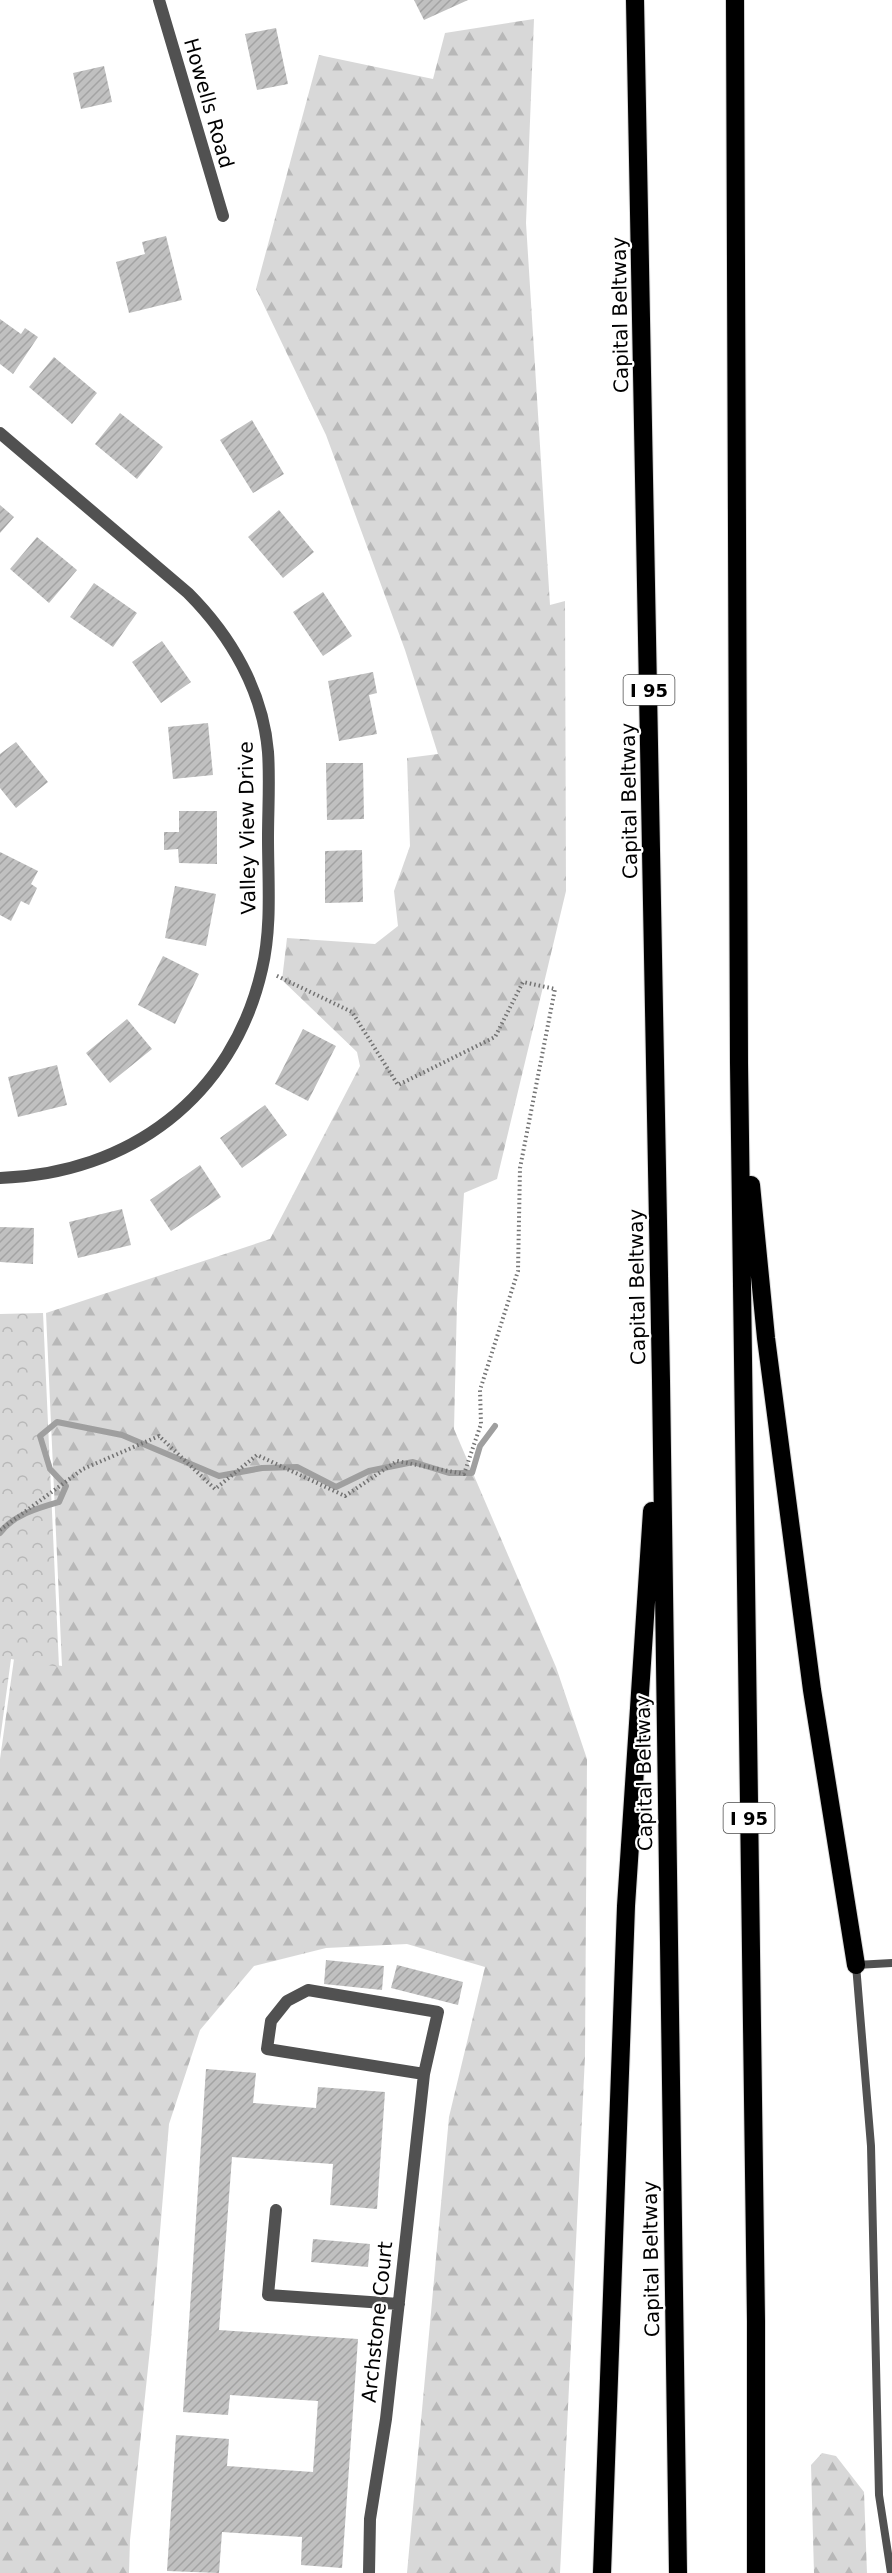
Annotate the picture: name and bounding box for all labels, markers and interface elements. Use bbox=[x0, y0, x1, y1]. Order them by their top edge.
street label: Howells Road bbox=[179, 35, 239, 171]
street label: Capital Beltway bbox=[607, 236, 633, 393]
road number: I 95 bbox=[624, 675, 674, 705]
street label: Capital Beltway bbox=[616, 722, 642, 879]
street label: Valley View Drive bbox=[233, 741, 261, 915]
street label: Capital Beltway bbox=[624, 1208, 650, 1365]
street label: Capital Beltway bbox=[631, 1694, 657, 1851]
road number: I 95 bbox=[724, 1803, 774, 1833]
street label: Capital Beltway bbox=[638, 2180, 664, 2337]
street label: Archstone Court bbox=[357, 2240, 397, 2404]

